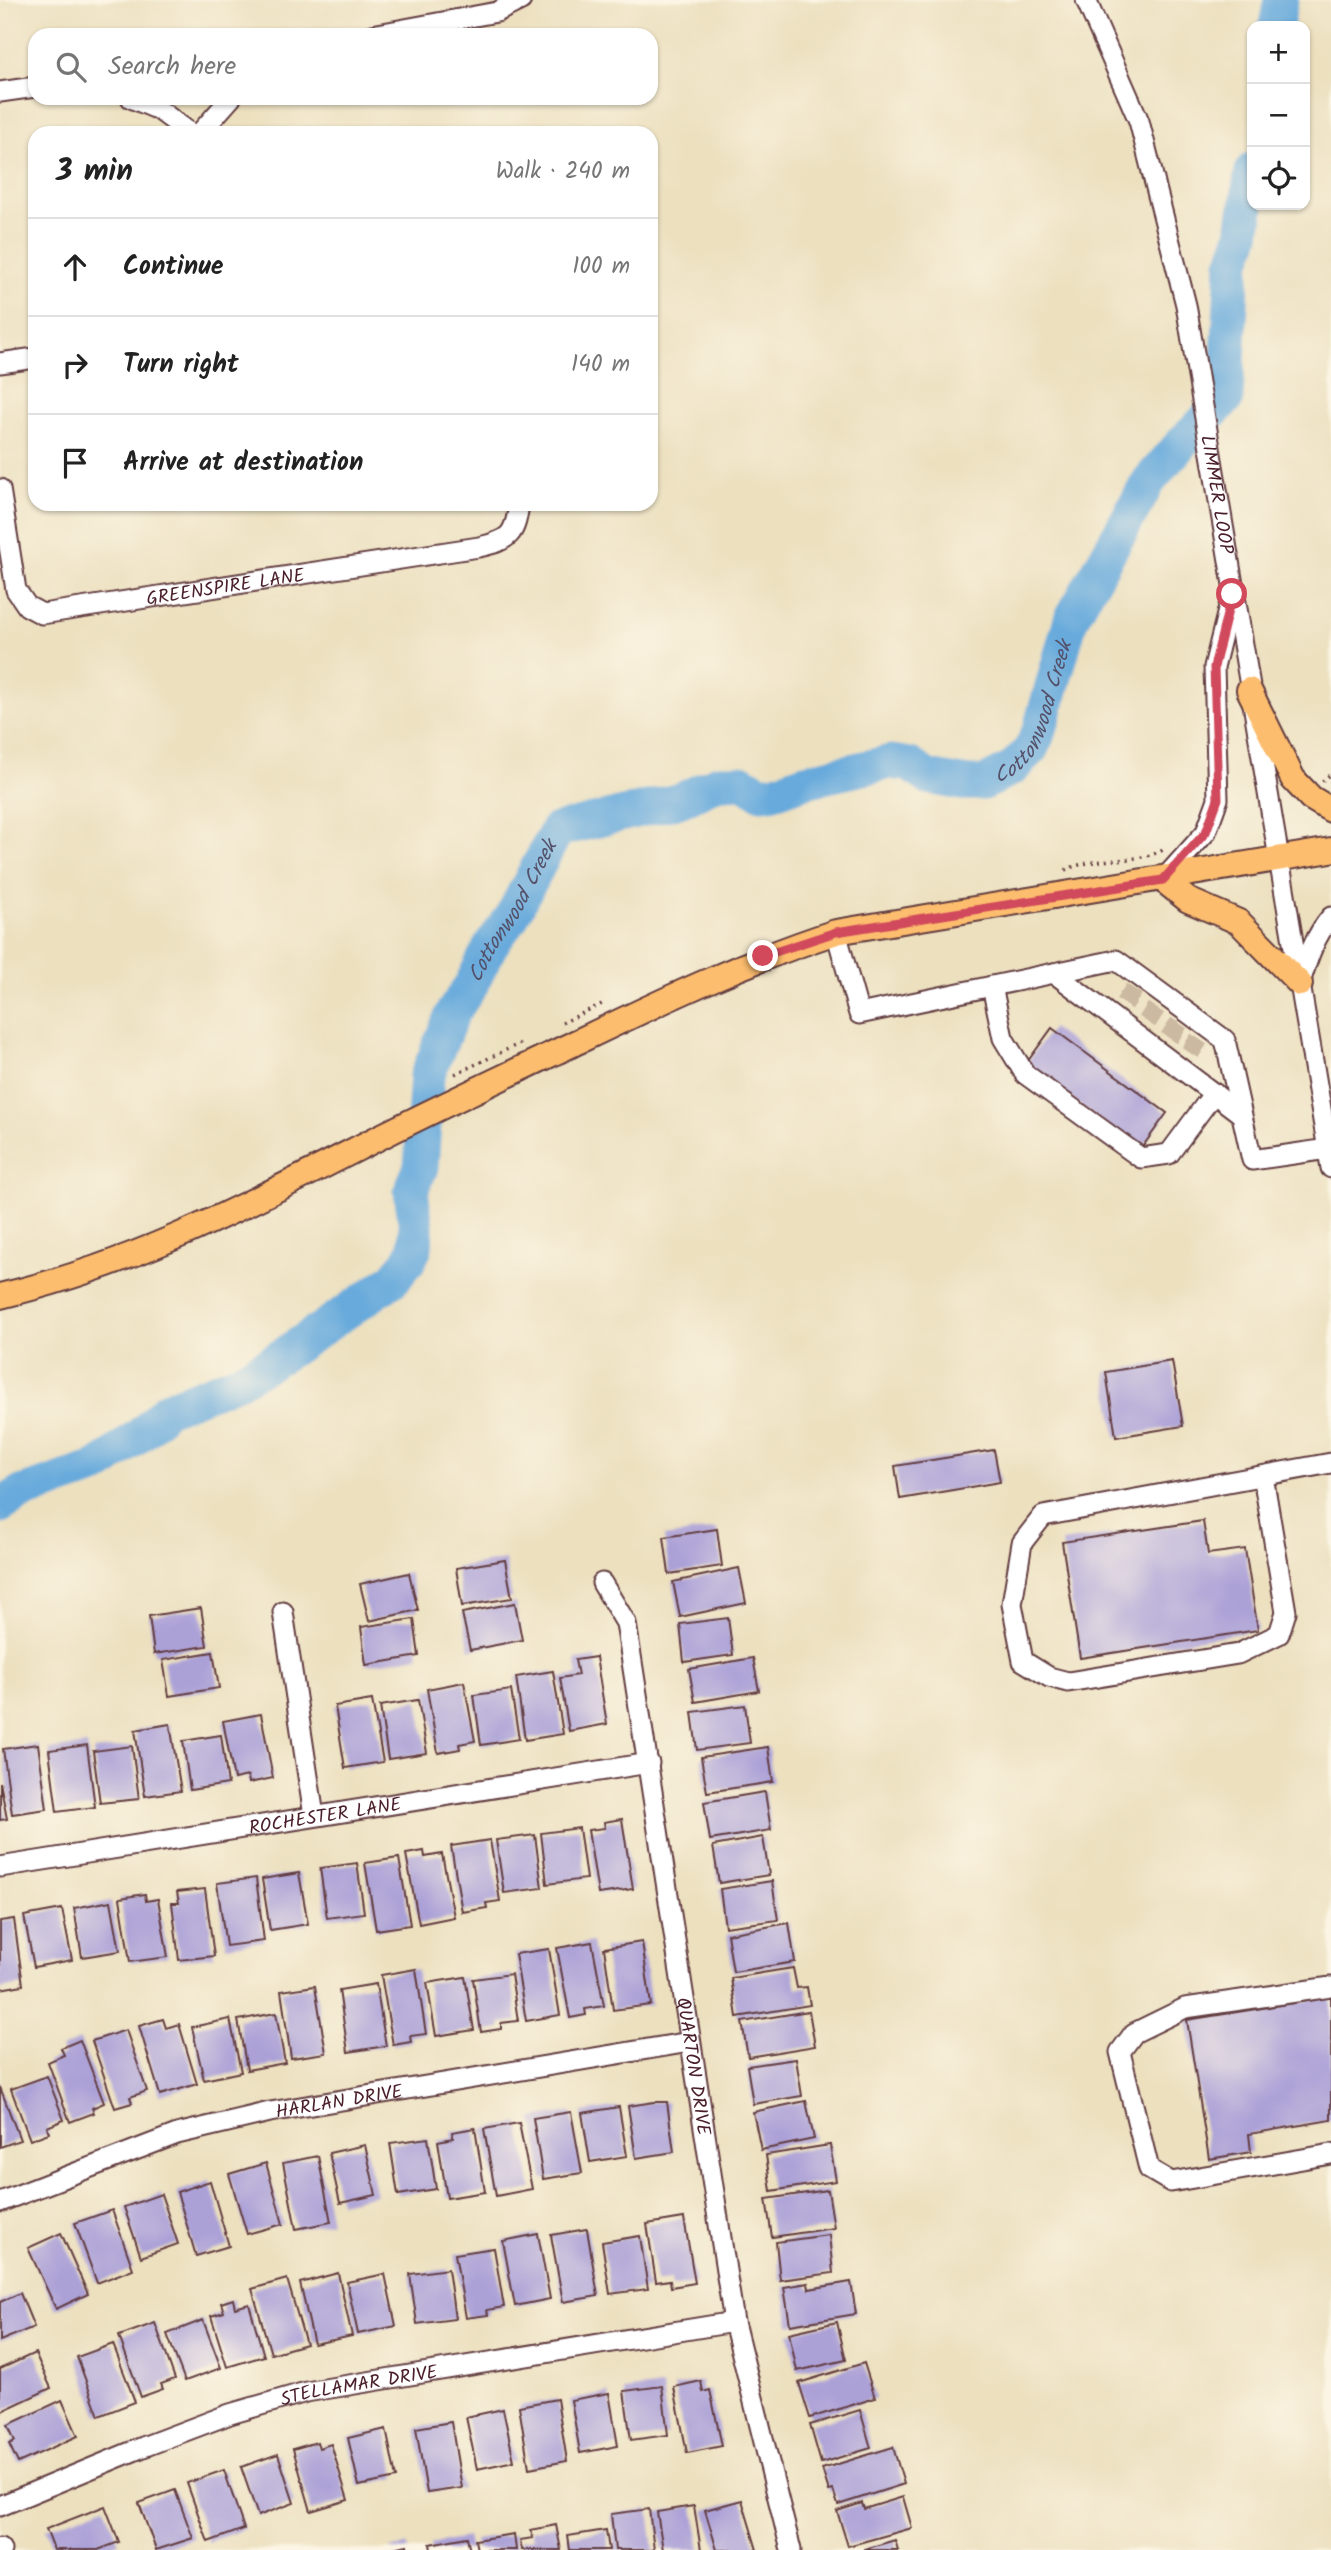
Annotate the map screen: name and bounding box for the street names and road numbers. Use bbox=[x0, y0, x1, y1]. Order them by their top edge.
street label: LIMMER LOOP bbox=[1191, 433, 1241, 557]
street label: GREENSPIRE LANE bbox=[144, 561, 308, 615]
street label: ROCHESTER LANE bbox=[247, 1790, 404, 1844]
street label: QUARTON DRIVE bbox=[667, 1995, 718, 2138]
street label: HARLAN DRIVE bbox=[273, 2077, 406, 2128]
street label: STELLAMAR DRIVE bbox=[277, 2358, 441, 2416]

